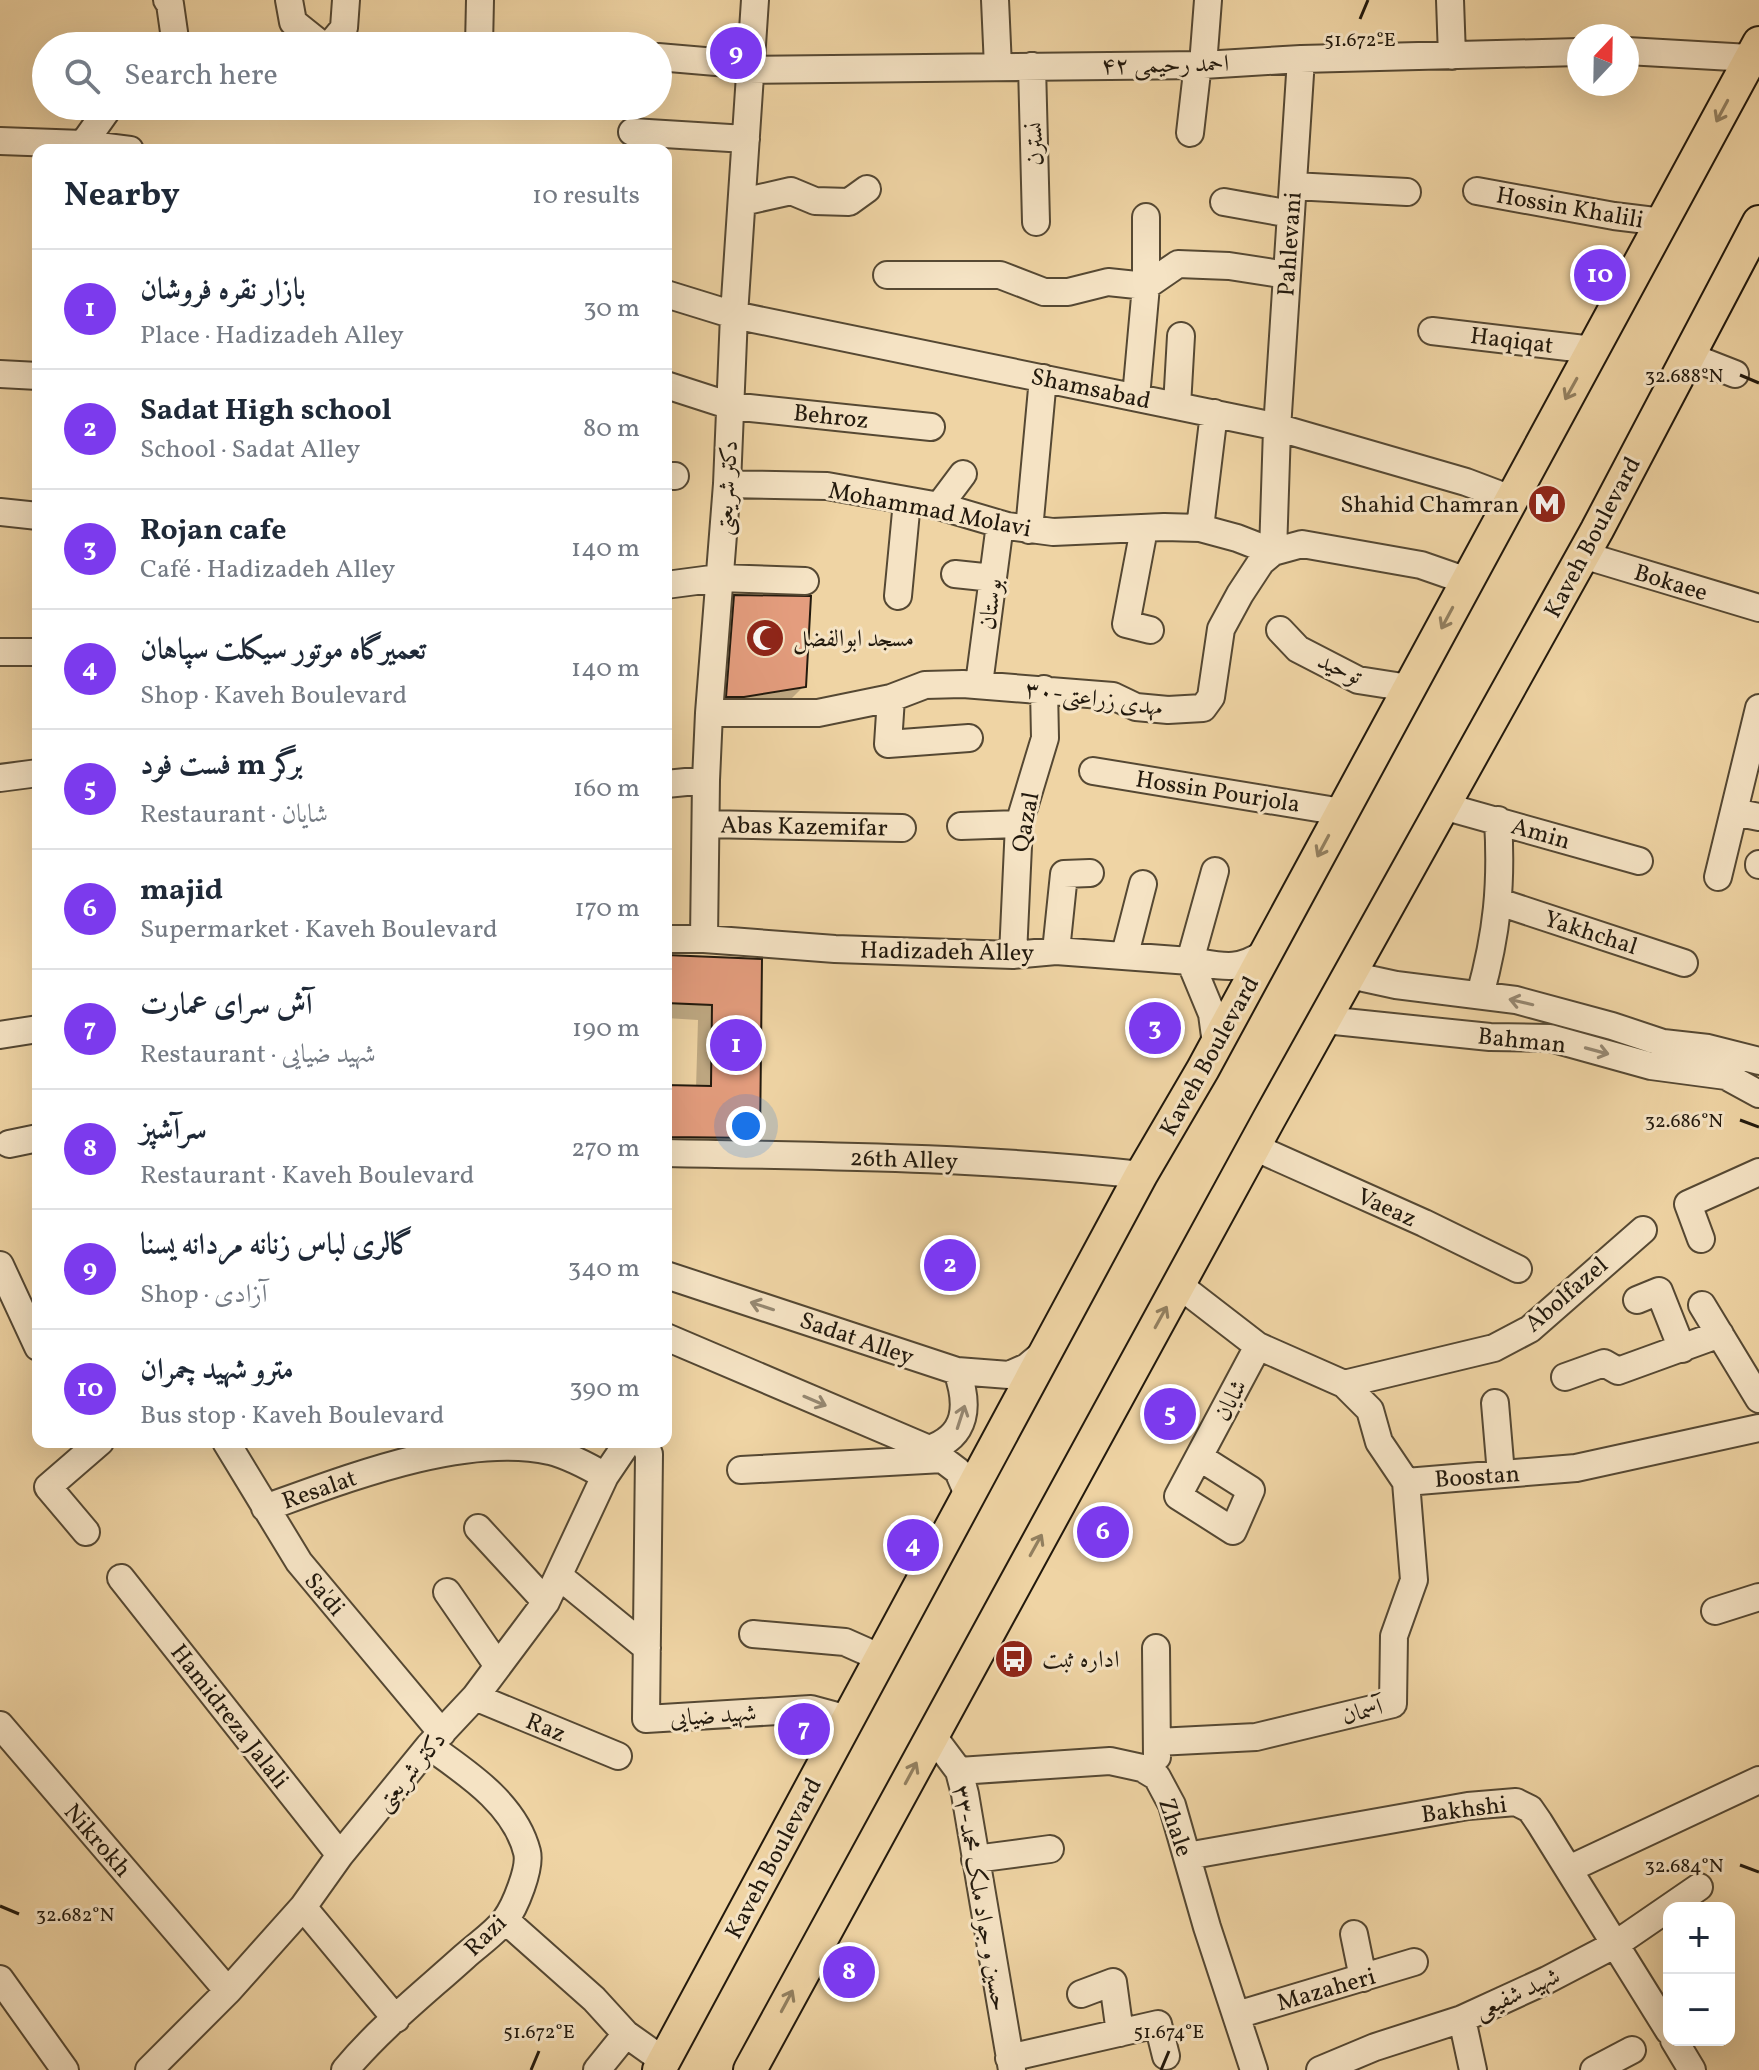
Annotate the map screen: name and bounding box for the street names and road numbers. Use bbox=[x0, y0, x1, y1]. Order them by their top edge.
street label: ۴۲ احمد رحیمی bbox=[1101, 48, 1229, 84]
street label: نسترن bbox=[1019, 122, 1053, 166]
street label: Hossin Khalili bbox=[1493, 179, 1646, 239]
street label: Pahlevani bbox=[1270, 191, 1312, 298]
street label: Haqiqat bbox=[1468, 320, 1555, 364]
street label: Shamsabad bbox=[1028, 361, 1154, 419]
street label: Behroz bbox=[791, 397, 870, 439]
street label: دکتر شریعتی bbox=[708, 439, 748, 537]
street label: Kaveh Boulevard bbox=[1537, 451, 1651, 625]
street label: Mohammad Molavi bbox=[825, 475, 1034, 547]
street label: Bokaee bbox=[1629, 557, 1711, 611]
street label: بوستان bbox=[972, 576, 1012, 632]
street label: توحید bbox=[1311, 645, 1367, 695]
street label: ۳۰-مهدی زراعتی bbox=[1023, 674, 1165, 726]
street label: Hossin Pourjola bbox=[1133, 763, 1302, 823]
street label: Qazal bbox=[1004, 789, 1049, 855]
street label: Abas Kazemifar bbox=[720, 810, 888, 846]
street label: Amin bbox=[1507, 810, 1574, 859]
street label: Yakhchal bbox=[1539, 903, 1642, 965]
street label: Hadizadeh Alley bbox=[860, 934, 1034, 972]
street label: Kaveh Boulevard bbox=[1153, 971, 1269, 1143]
street label: Bahman bbox=[1476, 1020, 1568, 1064]
street label: 26th Alley bbox=[849, 1142, 958, 1180]
street label: Vaeaz bbox=[1351, 1181, 1421, 1237]
street label: Abolfazel bbox=[1518, 1250, 1616, 1341]
street label: Sadat Alley bbox=[795, 1304, 918, 1375]
street label: شایان bbox=[1207, 1374, 1257, 1428]
street label: Boostan bbox=[1433, 1458, 1521, 1498]
street label: Resalat bbox=[278, 1462, 361, 1519]
street label: Sa'di bbox=[295, 1566, 352, 1625]
street label: Hamidreza Jalali bbox=[161, 1638, 296, 1797]
street label: آسمان bbox=[1338, 1690, 1390, 1735]
street label: شهید ضیایی bbox=[669, 1697, 758, 1737]
street label: Raz bbox=[520, 1706, 570, 1752]
street label: دکتر شریعتی bbox=[368, 1725, 455, 1820]
street label: Kaveh Boulevard bbox=[718, 1772, 832, 1946]
street label: ۳۳-حسین و جواد ملک محمد bbox=[942, 1783, 1016, 2014]
street label: Bakhshi bbox=[1419, 1789, 1509, 1833]
street label: Zhale bbox=[1148, 1794, 1200, 1862]
street label: Nikrokh bbox=[55, 1797, 138, 1886]
street label: Razi bbox=[458, 1908, 515, 1965]
street label: شهید شفیعی bbox=[1469, 1960, 1566, 2029]
street label: Mazaheri bbox=[1273, 1961, 1380, 2021]

